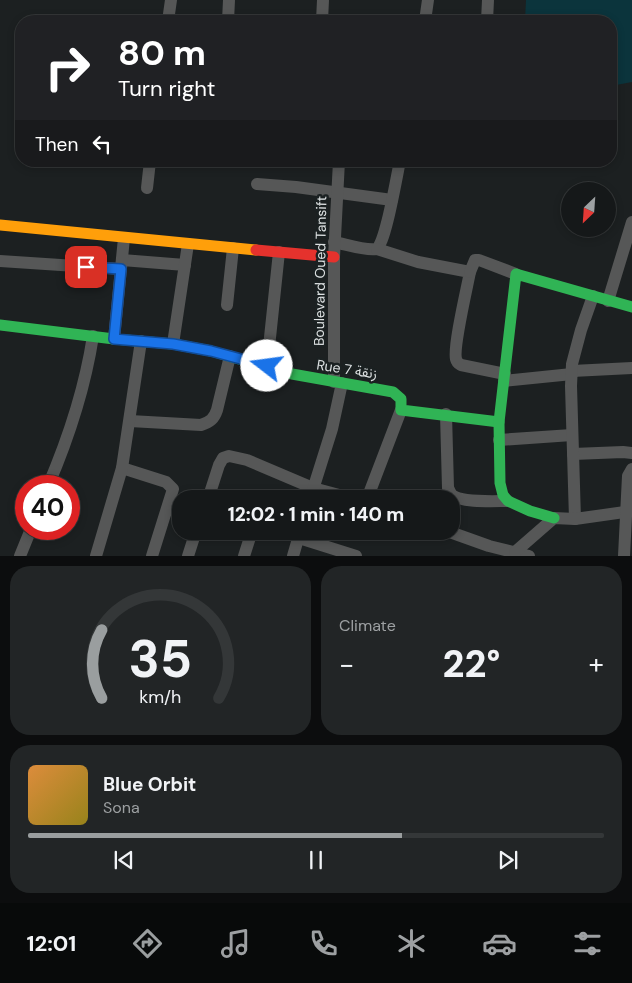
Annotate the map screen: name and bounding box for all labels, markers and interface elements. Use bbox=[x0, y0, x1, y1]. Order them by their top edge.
text: 80 m bbox=[118, 30, 206, 76]
icon: right bbox=[35, 35, 100, 100]
text: Turn right bbox=[118, 74, 215, 103]
icon: left bbox=[88, 130, 116, 158]
text: Then bbox=[35, 132, 78, 157]
north arrow bbox=[561, 182, 616, 238]
map controls bbox=[561, 182, 616, 237]
street label: Boulevard Oued Tansift bbox=[310, 196, 330, 346]
pin bbox=[65, 246, 107, 288]
icon: arrive bbox=[72, 253, 100, 281]
position arrow bbox=[240, 339, 292, 391]
street label: Rue 7 زنقة bbox=[315, 355, 379, 383]
speed limit sign: 40 bbox=[15, 475, 80, 540]
text: 12:02 · 1 min · 140 m bbox=[228, 502, 404, 527]
text: Climate bbox=[339, 615, 396, 636]
text: 35 bbox=[129, 625, 192, 693]
text: 22° bbox=[443, 639, 500, 689]
text: − bbox=[339, 646, 354, 683]
text: + bbox=[589, 646, 604, 683]
text: km/h bbox=[139, 685, 182, 709]
text: Blue Orbit bbox=[103, 772, 196, 797]
text: Sona bbox=[103, 797, 140, 818]
icon: previous bbox=[110, 846, 138, 874]
icon: pause bbox=[302, 846, 330, 874]
icon: next bbox=[494, 846, 522, 874]
icon: directions bbox=[130, 926, 165, 961]
icon: music bbox=[218, 926, 253, 961]
icon: phone bbox=[306, 926, 341, 961]
icon: climate bbox=[394, 926, 429, 961]
icon: car bbox=[482, 926, 517, 961]
icon: filters bbox=[570, 926, 605, 961]
text: 12:01 bbox=[27, 929, 76, 958]

